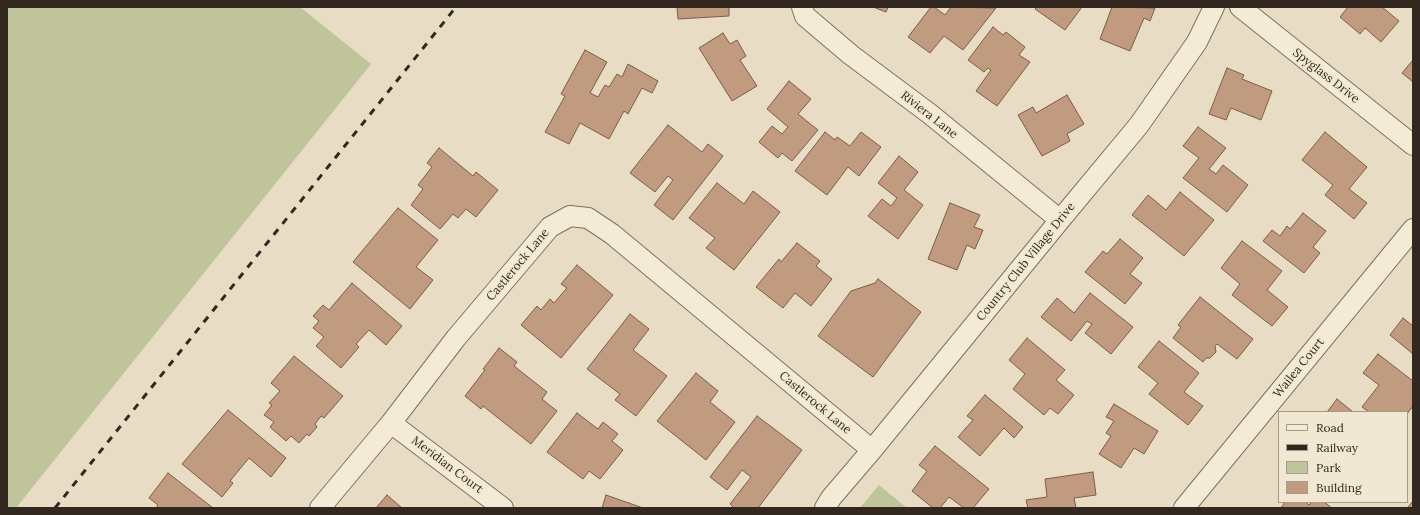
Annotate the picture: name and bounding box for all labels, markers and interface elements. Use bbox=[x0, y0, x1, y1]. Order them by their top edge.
street label: Spyglass Drive bbox=[1290, 45, 1362, 107]
street label: Riviera Lane bbox=[898, 88, 960, 142]
street label: Country Club Village Drive bbox=[974, 200, 1078, 324]
street label: Castlerock Lane bbox=[484, 226, 552, 304]
street label: Wailea Court bbox=[1271, 335, 1327, 401]
street label: Castlerock Lane bbox=[776, 369, 854, 437]
legend bbox=[1278, 411, 1408, 503]
text: Road bbox=[1316, 420, 1344, 435]
street label: Meridian Court bbox=[408, 433, 486, 497]
text: Railway bbox=[1316, 440, 1358, 455]
text: Park bbox=[1316, 460, 1341, 475]
text: Building bbox=[1316, 480, 1362, 495]

